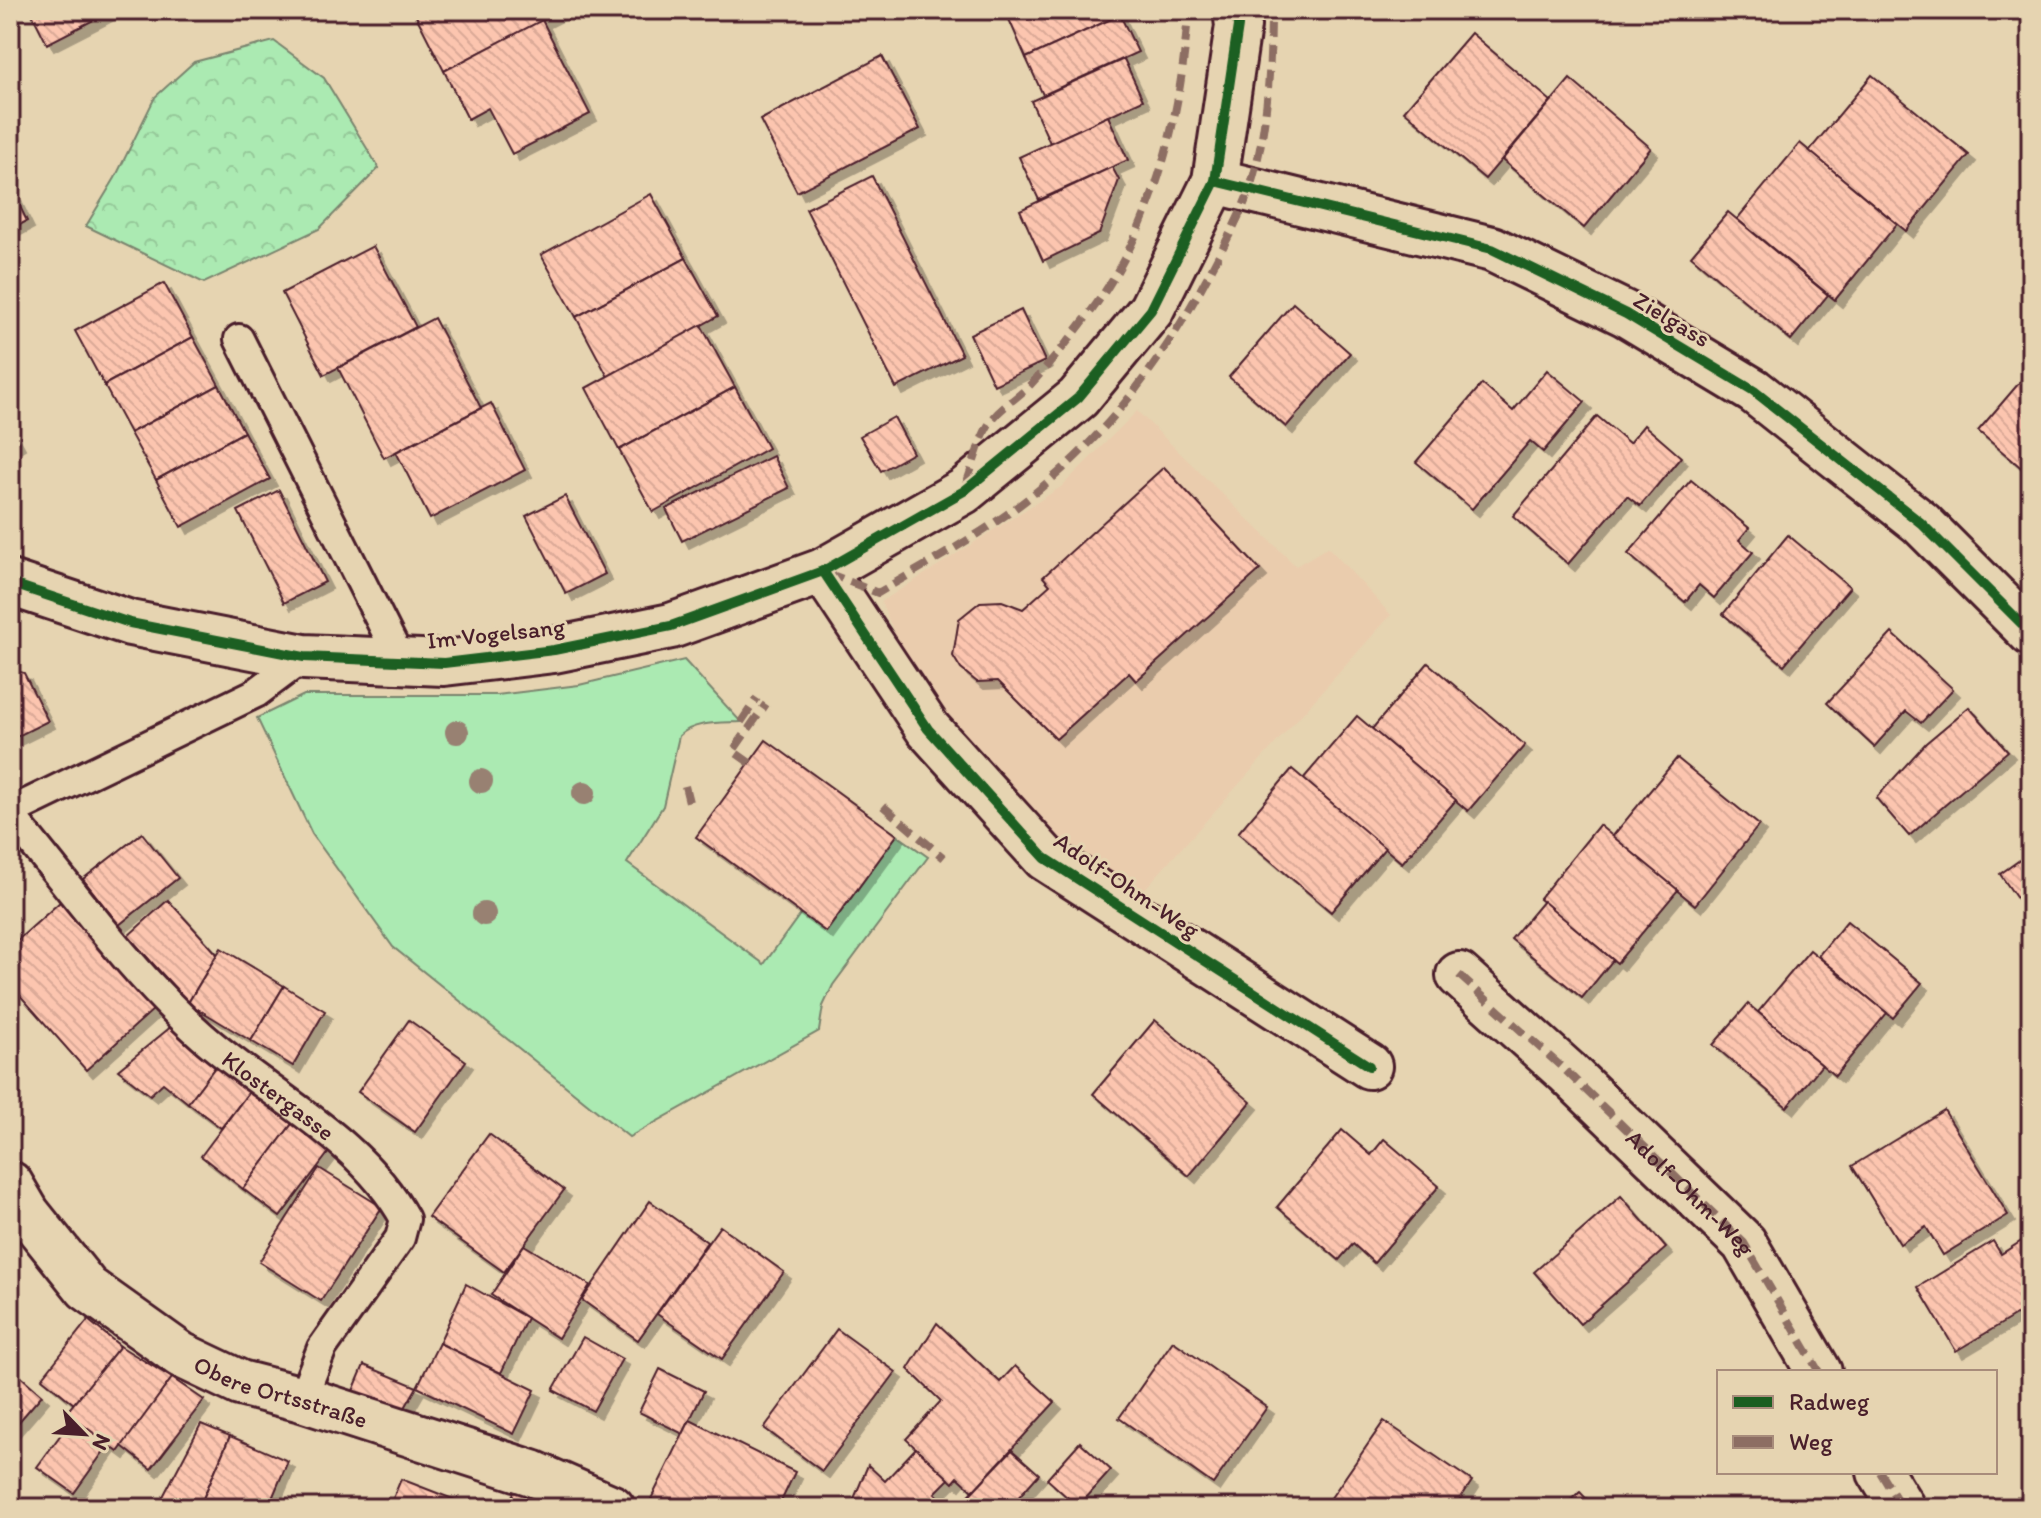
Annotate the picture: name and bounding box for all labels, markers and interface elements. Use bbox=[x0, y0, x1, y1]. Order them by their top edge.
street label: Zielgass bbox=[1628, 285, 1716, 353]
street label: Im Vogelsang bbox=[426, 611, 567, 655]
street label: Adolf-Ohm-Weg bbox=[1049, 826, 1206, 945]
street label: Klostergasse bbox=[217, 1044, 341, 1146]
street label: Adolf-Ohm-Weg bbox=[1620, 1123, 1763, 1261]
street label: Obere Ortsstraße bbox=[189, 1349, 371, 1434]
legend bbox=[1717, 1370, 1997, 1474]
text: Radweg bbox=[1789, 1387, 1870, 1416]
north arrow bbox=[44, 1394, 124, 1474]
text: Weg bbox=[1789, 1427, 1833, 1456]
text: N bbox=[86, 1430, 117, 1455]

